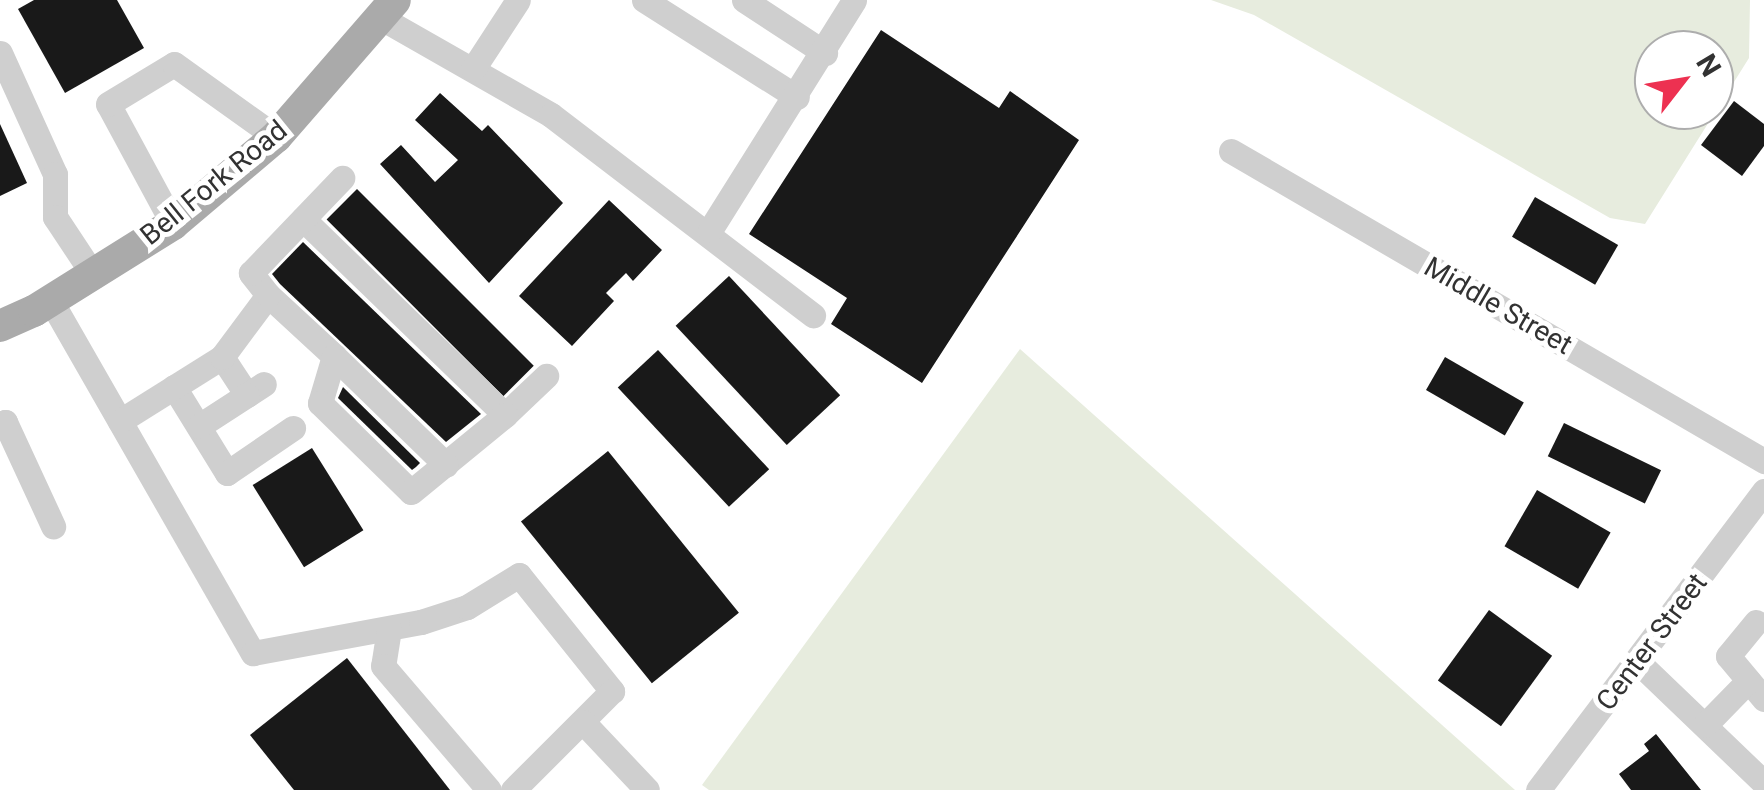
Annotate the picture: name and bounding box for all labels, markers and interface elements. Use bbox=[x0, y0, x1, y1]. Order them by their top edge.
north arrow bbox=[1634, 30, 1734, 130]
text: N bbox=[1689, 48, 1728, 82]
street label: Bell Fork Road bbox=[134, 114, 294, 252]
street label: Middle Street bbox=[1418, 250, 1578, 362]
street label: Center Street bbox=[1590, 567, 1714, 717]

